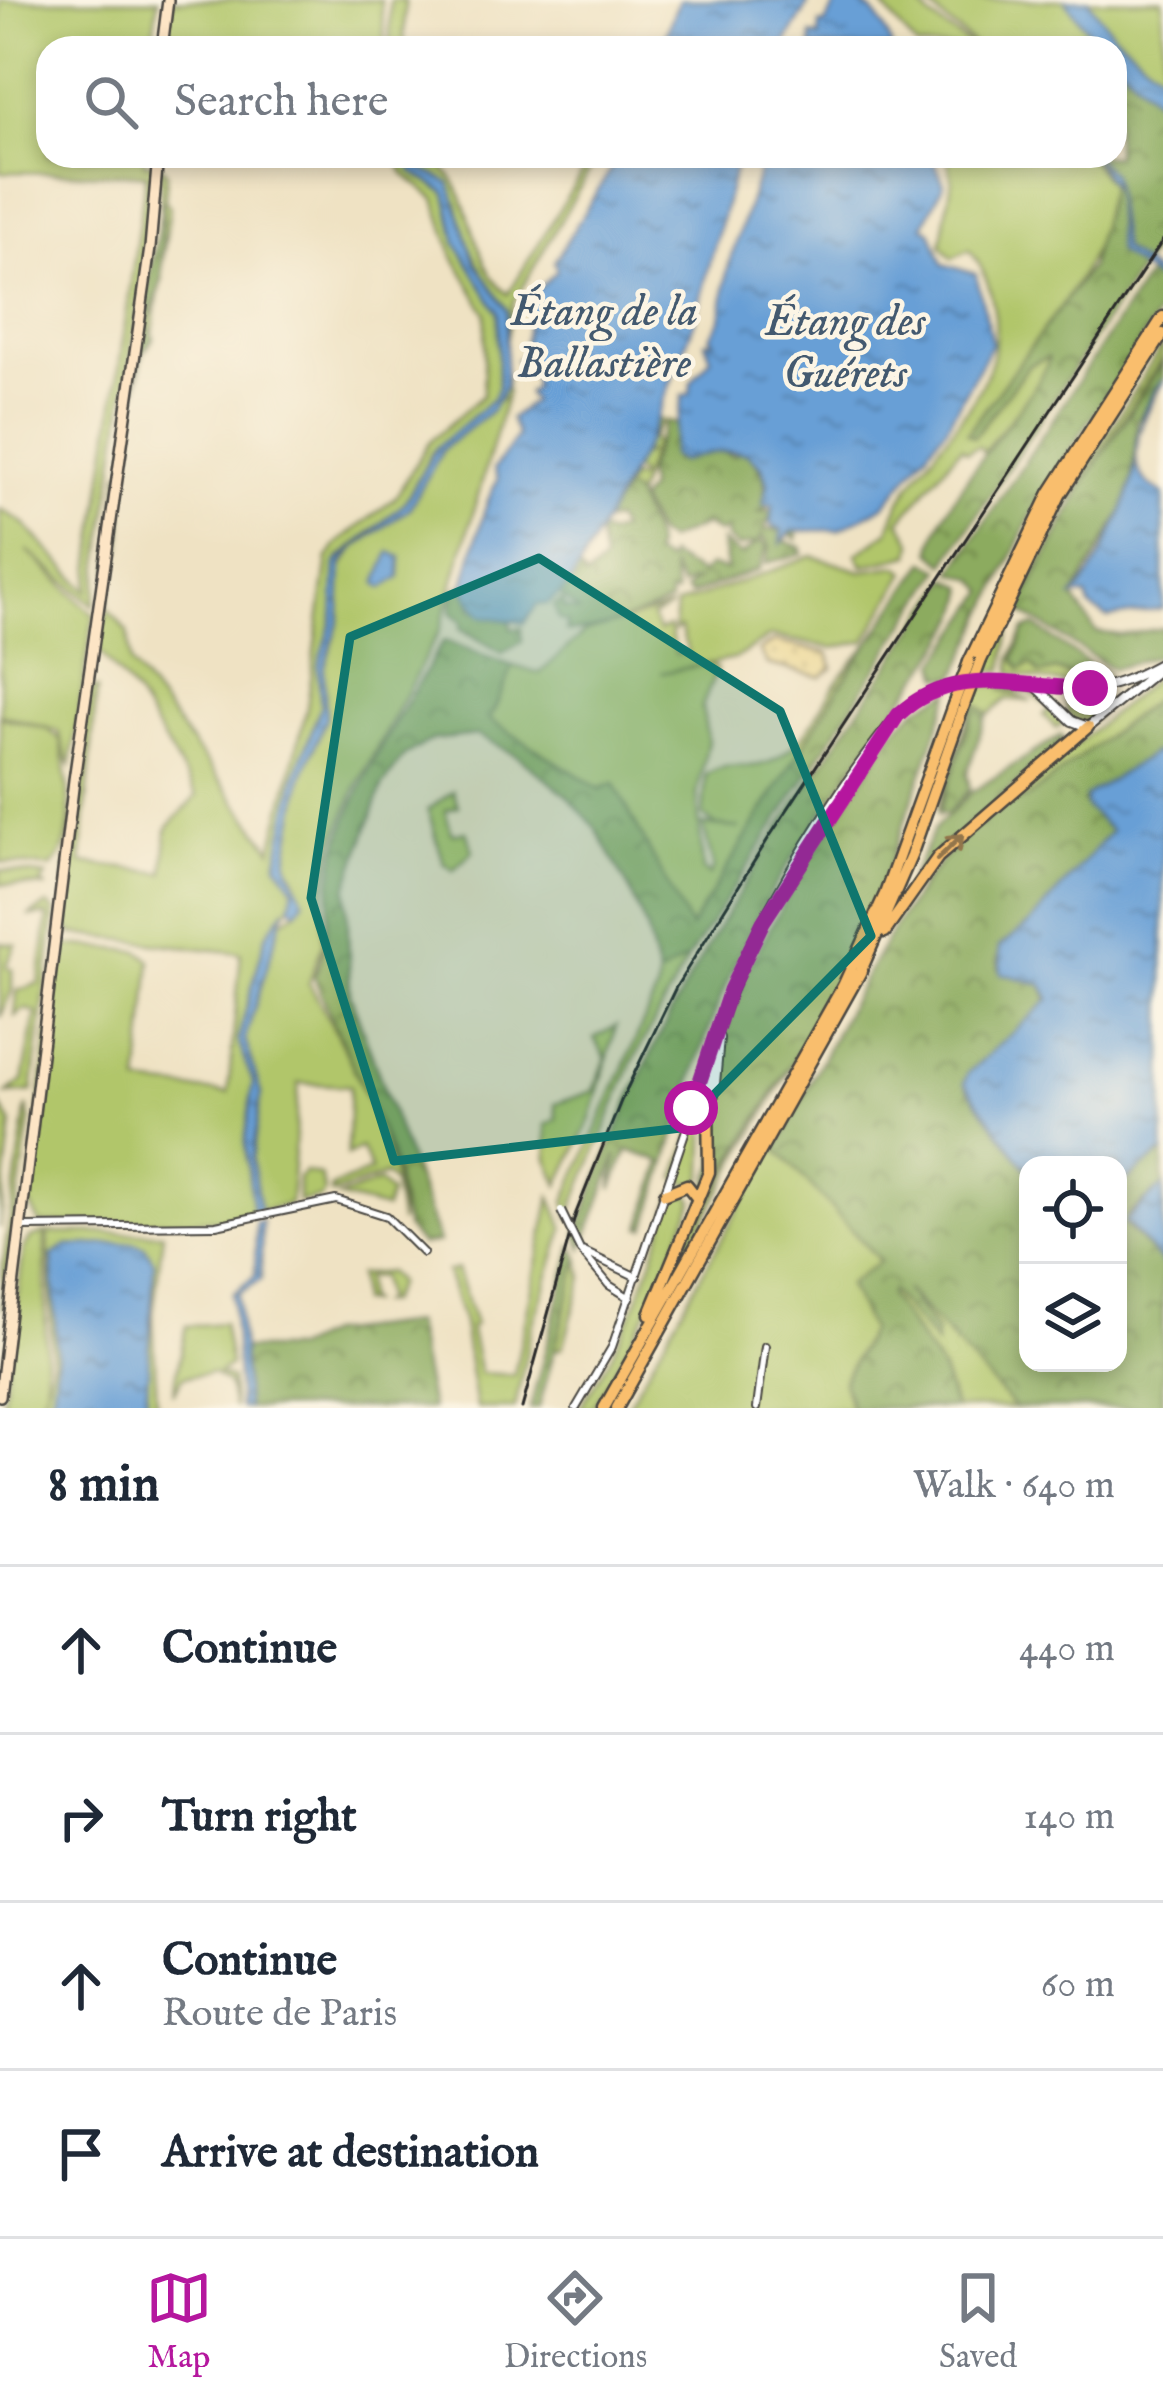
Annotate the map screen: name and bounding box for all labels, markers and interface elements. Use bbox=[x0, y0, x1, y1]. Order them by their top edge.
search box bbox=[36, 36, 1127, 168]
icon: search bbox=[78, 69, 144, 135]
text: Search here bbox=[174, 74, 388, 131]
water label: Étang de la Ballastière bbox=[509, 284, 698, 393]
water label: Étang des Guérets bbox=[763, 294, 927, 403]
route end bbox=[1063, 661, 1117, 715]
one-way arrow bbox=[935, 833, 964, 861]
route start bbox=[664, 1081, 718, 1135]
map controls bbox=[1019, 1156, 1127, 1372]
button: locate bbox=[1019, 1156, 1127, 1264]
button: layers bbox=[1019, 1264, 1127, 1372]
text: 8 min bbox=[48, 1454, 159, 1519]
text: Walk · 640 m bbox=[913, 1462, 1115, 1511]
icon: ahead bbox=[48, 1617, 114, 1683]
text: Continue bbox=[162, 1621, 337, 1678]
text: 440 m bbox=[1019, 1625, 1115, 1674]
icon: right bbox=[48, 1785, 114, 1851]
text: Turn right bbox=[162, 1789, 357, 1846]
text: 140 m bbox=[1024, 1793, 1115, 1842]
text: Continue bbox=[162, 1933, 337, 1990]
icon: ahead bbox=[48, 1953, 114, 2019]
text: 60 m bbox=[1041, 1961, 1115, 2010]
text: Route de Paris bbox=[162, 1990, 397, 2039]
icon: arrive bbox=[48, 2121, 114, 2187]
text: Arrive at destination bbox=[162, 2125, 539, 2182]
tab: Map bbox=[146, 2265, 212, 2379]
tab: Directions bbox=[504, 2265, 647, 2379]
tab: Saved bbox=[939, 2265, 1017, 2379]

